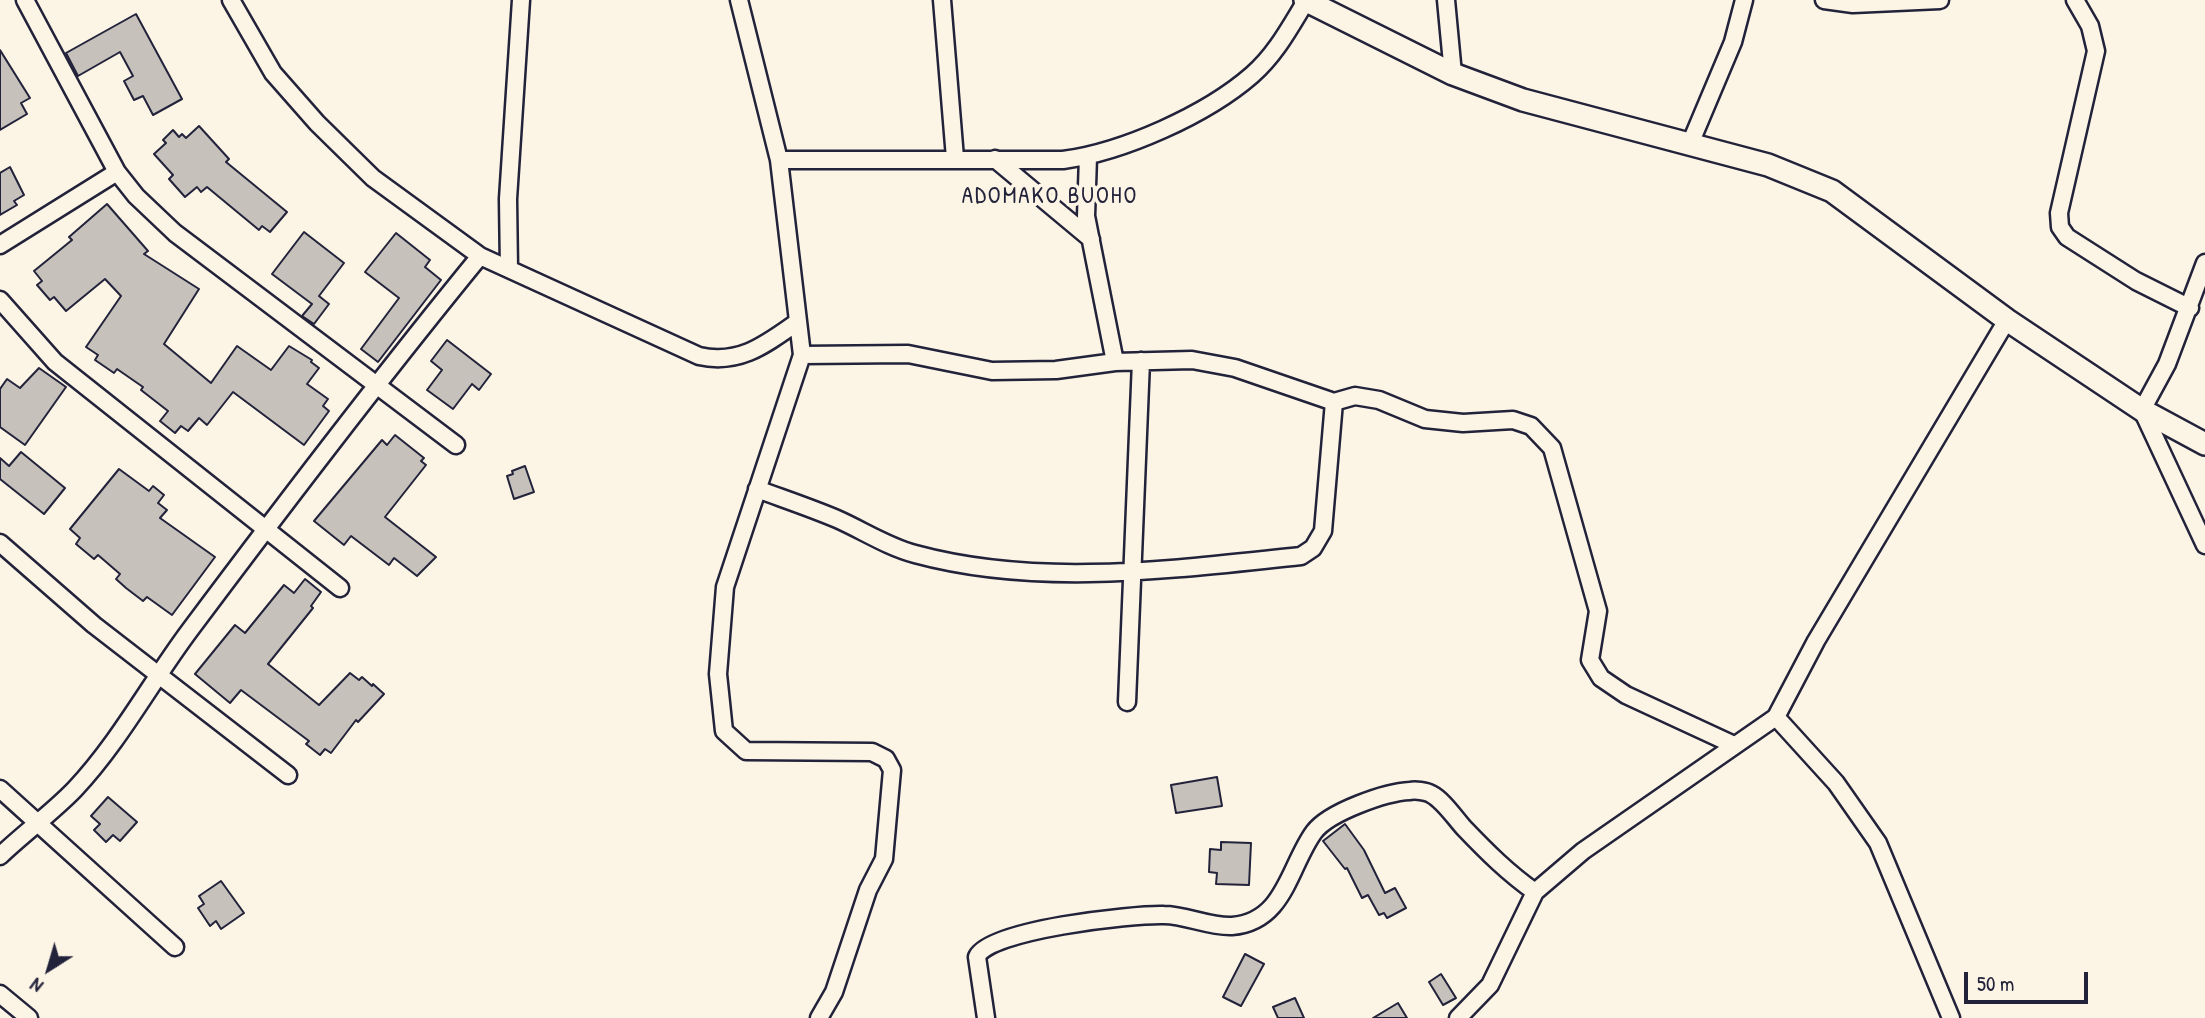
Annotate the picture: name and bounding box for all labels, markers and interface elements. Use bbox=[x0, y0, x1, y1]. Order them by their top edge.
district label: ADOMAKO BUOHO bbox=[963, 183, 1137, 211]
north arrow bbox=[14, 934, 84, 1004]
scale bar bbox=[1967, 958, 2091, 1002]
text: 50 m bbox=[1977, 969, 2014, 998]
text: N bbox=[25, 972, 48, 999]

